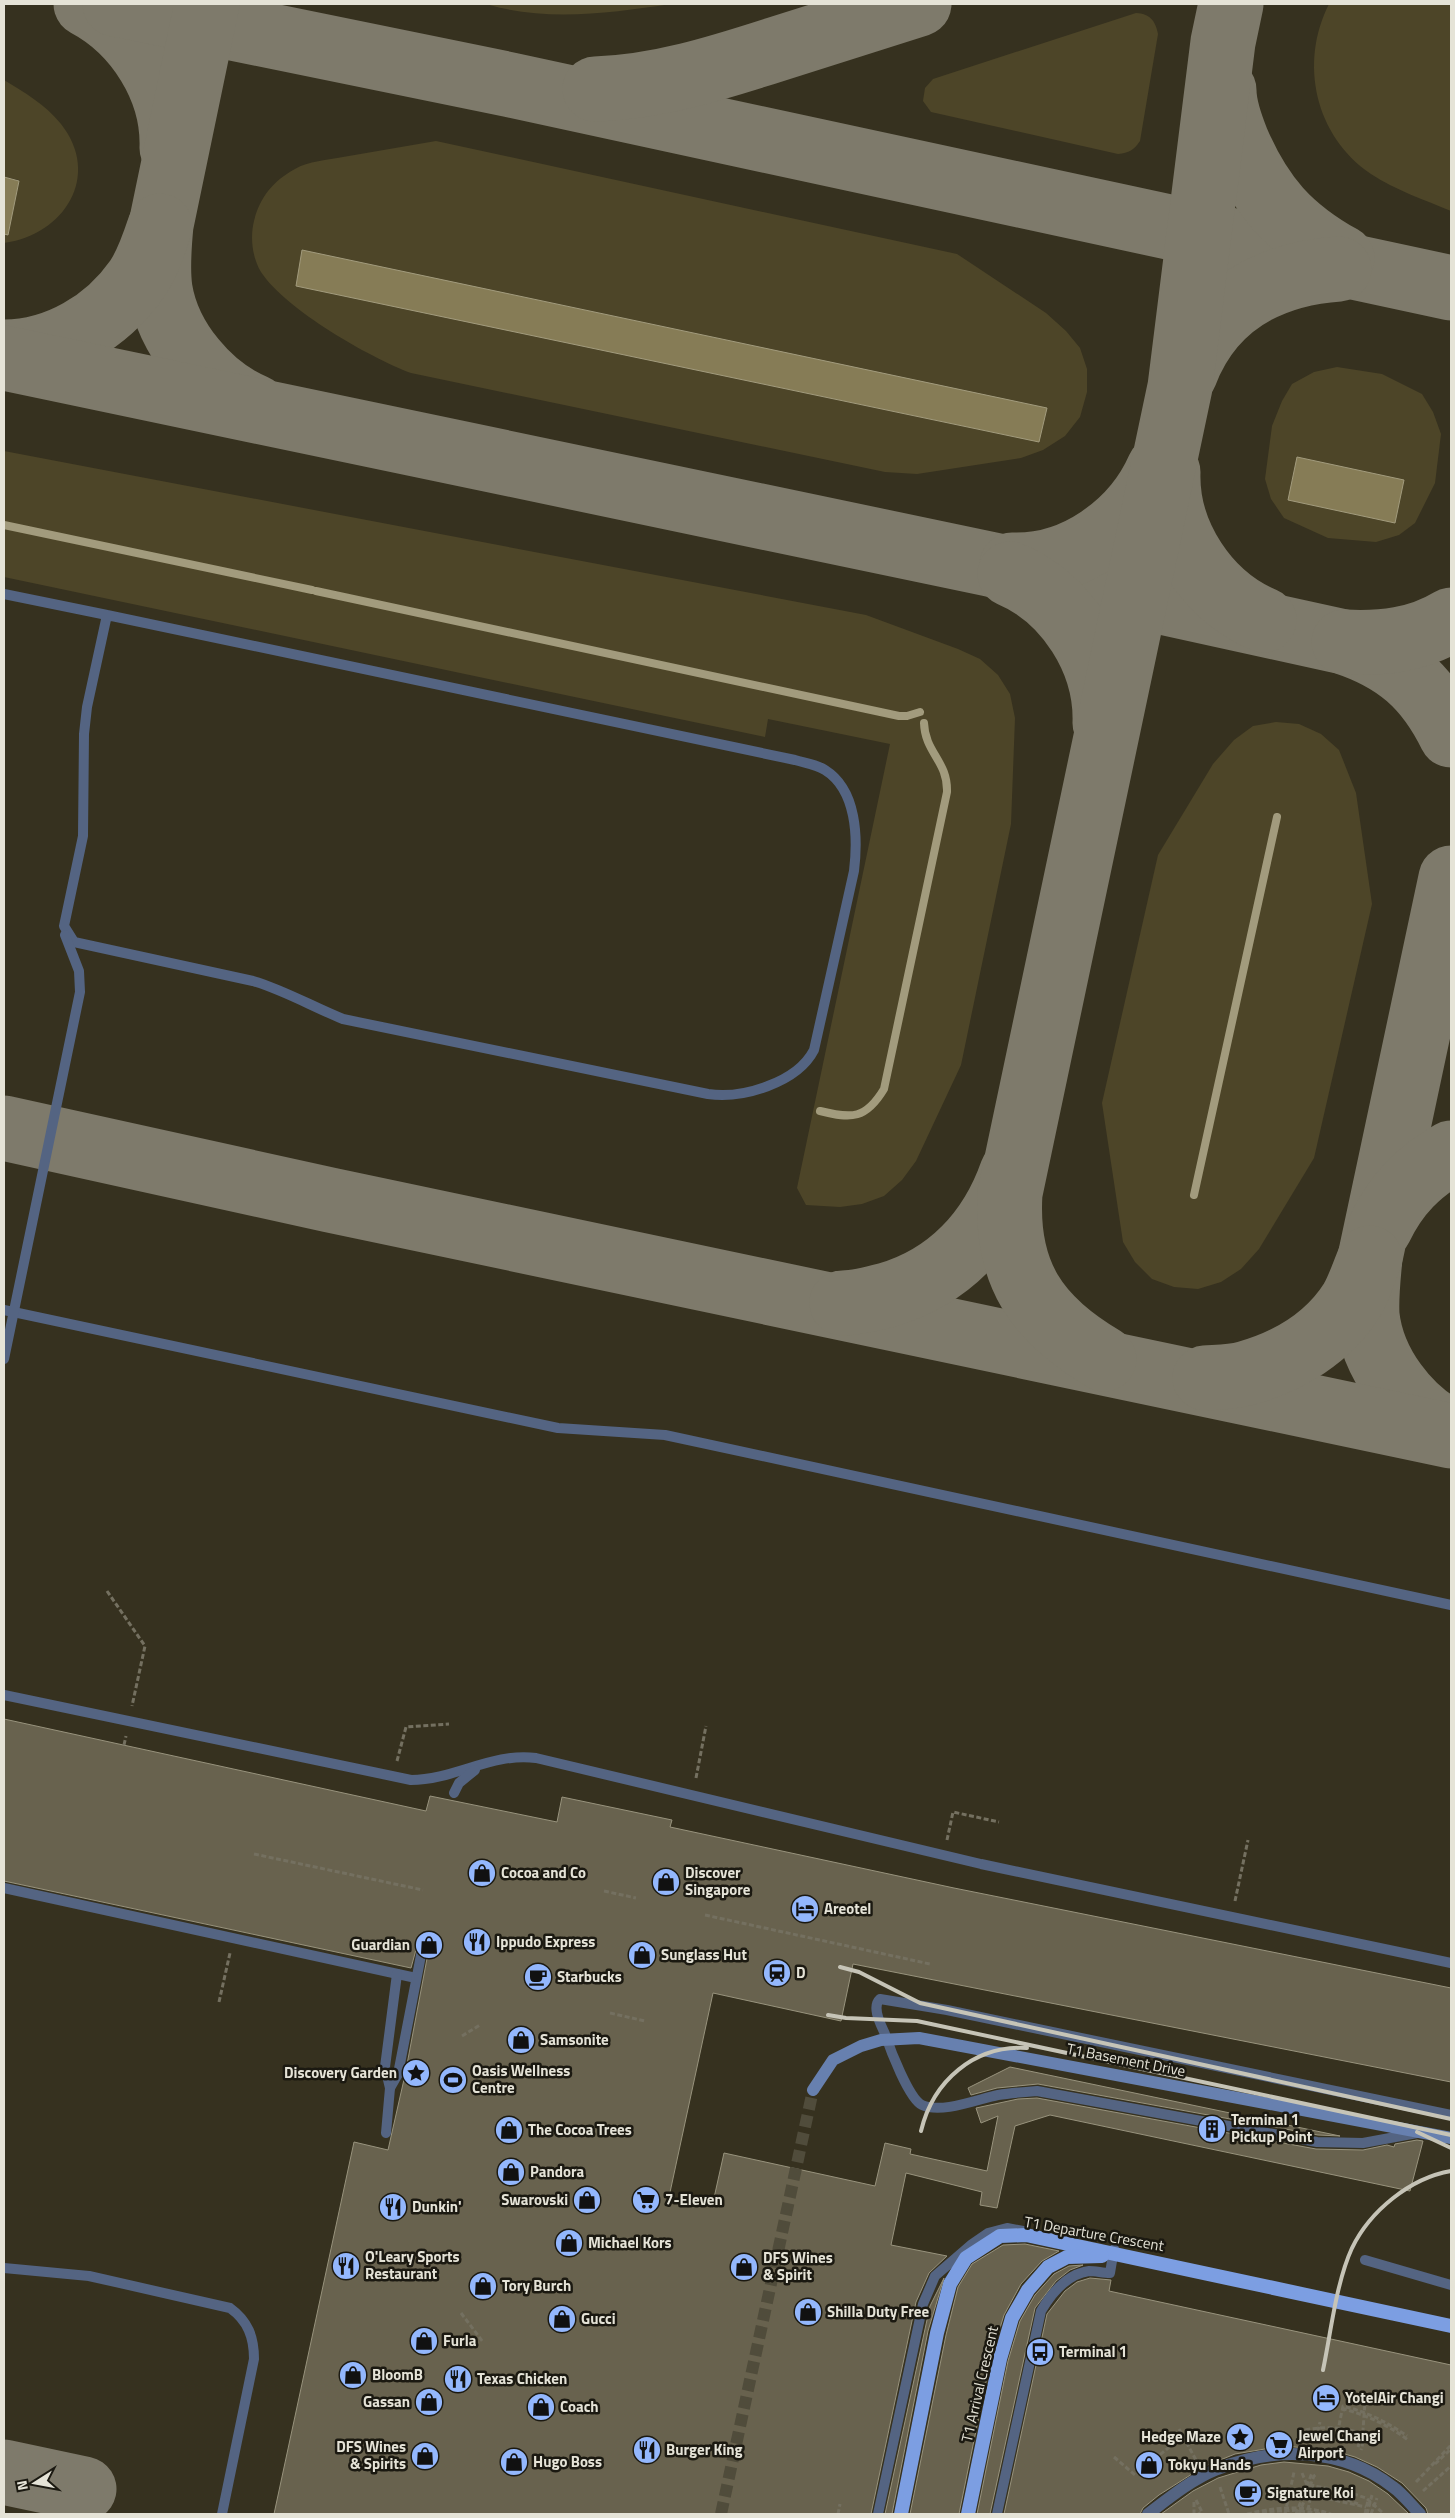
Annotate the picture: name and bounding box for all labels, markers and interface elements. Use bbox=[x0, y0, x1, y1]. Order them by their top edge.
shop icon: Cocoa and Co bbox=[467, 1858, 497, 1888]
place label: Cocoa and Co bbox=[501, 1861, 586, 1884]
place label: Discover Singapore bbox=[685, 1861, 751, 1901]
shop icon: Discover Singapore bbox=[651, 1867, 681, 1897]
hotel icon: Areotel bbox=[790, 1894, 820, 1924]
place label: Areotel bbox=[824, 1897, 871, 1920]
restaurant icon: Ippudo Express bbox=[462, 1927, 492, 1957]
shop icon: Guardian bbox=[414, 1930, 444, 1960]
place label: Ippudo Express bbox=[496, 1930, 595, 1953]
place label: Guardian bbox=[351, 1933, 410, 1956]
shop icon: Sunglass Hut bbox=[627, 1940, 657, 1970]
place label: Sunglass Hut bbox=[661, 1943, 747, 1966]
station icon: D bbox=[762, 1958, 792, 1988]
place label: D bbox=[796, 1961, 806, 1984]
cafe icon: Starbucks bbox=[523, 1962, 553, 1992]
place label: Starbucks bbox=[557, 1965, 622, 1988]
shop icon: Samsonite bbox=[506, 2025, 536, 2055]
place label: Samsonite bbox=[540, 2028, 609, 2051]
street label: T1 Basement Drive bbox=[1065, 2037, 1187, 2082]
place icon: Discovery Garden bbox=[401, 2058, 431, 2088]
place label: Oasis Wellness Centre bbox=[472, 2059, 570, 2099]
place label: Discovery Garden bbox=[284, 2061, 397, 2084]
sports icon: Oasis Wellness Centre bbox=[438, 2065, 468, 2095]
place label: Terminal 1 Pickup Point bbox=[1231, 2108, 1313, 2148]
building icon: Terminal 1 Pickup Point bbox=[1197, 2114, 1227, 2144]
shop icon: The Cocoa Trees bbox=[494, 2115, 524, 2145]
place label: The Cocoa Trees bbox=[528, 2118, 632, 2141]
shop icon: Pandora bbox=[496, 2157, 526, 2187]
place label: Pandora bbox=[530, 2160, 585, 2183]
shop icon: Swarovski bbox=[572, 2185, 602, 2215]
supermarket icon: 7-Eleven bbox=[631, 2185, 661, 2215]
place label: Swarovski bbox=[501, 2188, 568, 2211]
place label: 7-Eleven bbox=[665, 2188, 723, 2211]
restaurant icon: Dunkin' bbox=[378, 2192, 408, 2222]
place label: Dunkin' bbox=[412, 2195, 462, 2218]
street label: T1 Departure Crescent bbox=[1022, 2210, 1167, 2257]
shop icon: Michael Kors bbox=[554, 2228, 584, 2258]
place label: Michael Kors bbox=[588, 2231, 672, 2254]
place label: O'Leary Sports Restaurant bbox=[365, 2245, 460, 2285]
place label: DFS Wines & Spirit bbox=[763, 2246, 833, 2286]
restaurant icon: O'Leary Sports Restaurant bbox=[331, 2251, 361, 2281]
shop icon: DFS Wines & Spirit bbox=[729, 2252, 759, 2282]
shop icon: Tory Burch bbox=[468, 2271, 498, 2301]
place label: Tory Burch bbox=[502, 2274, 571, 2297]
shop icon: Shilla Duty Free bbox=[793, 2297, 823, 2327]
place label: Shilla Duty Free bbox=[827, 2300, 929, 2323]
shop icon: Gucci bbox=[547, 2304, 577, 2334]
place label: Gucci bbox=[581, 2307, 616, 2330]
street label: T1 Arrival Crescent bbox=[955, 2323, 1004, 2444]
shop icon: Furla bbox=[409, 2326, 439, 2356]
place label: Furla bbox=[443, 2329, 477, 2352]
bus stop icon: Terminal 1 bbox=[1025, 2337, 1055, 2367]
place label: Terminal 1 bbox=[1059, 2340, 1127, 2363]
shop icon: BloomB bbox=[338, 2360, 368, 2390]
place label: BloomB bbox=[372, 2363, 423, 2386]
restaurant icon: Texas Chicken bbox=[443, 2364, 473, 2394]
place label: Texas Chicken bbox=[477, 2367, 567, 2390]
hotel icon: YotelAir Changi bbox=[1311, 2383, 1341, 2413]
place label: YotelAir Changi bbox=[1345, 2386, 1444, 2409]
shop icon: Gassan bbox=[414, 2387, 444, 2417]
place label: Gassan bbox=[363, 2390, 410, 2413]
shop icon: Coach bbox=[526, 2392, 556, 2422]
place label: Coach bbox=[560, 2395, 599, 2418]
place icon: Hedge Maze bbox=[1225, 2422, 1255, 2452]
place label: Jewel Changi Airport bbox=[1298, 2424, 1381, 2464]
place label: Hedge Maze bbox=[1141, 2425, 1221, 2448]
supermarket icon: Jewel Changi Airport bbox=[1264, 2430, 1294, 2460]
place label: DFS Wines & Spirits bbox=[336, 2435, 406, 2475]
restaurant icon: Burger King bbox=[632, 2435, 662, 2465]
place label: Burger King bbox=[666, 2438, 743, 2461]
shop icon: DFS Wines & Spirits bbox=[410, 2441, 440, 2471]
shop icon: Hugo Boss bbox=[499, 2447, 529, 2477]
place label: Hugo Boss bbox=[533, 2450, 602, 2473]
shop icon: Tokyu Hands bbox=[1134, 2450, 1164, 2480]
place label: Tokyu Hands bbox=[1168, 2453, 1251, 2476]
north arrow bbox=[10, 2458, 60, 2508]
cafe icon: Signature Koi bbox=[1233, 2478, 1263, 2508]
text: N bbox=[11, 2479, 33, 2492]
place label: Signature Koi bbox=[1267, 2481, 1354, 2504]

